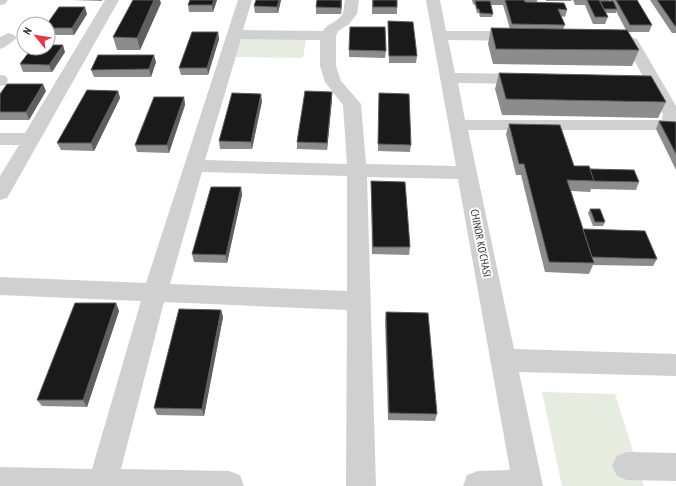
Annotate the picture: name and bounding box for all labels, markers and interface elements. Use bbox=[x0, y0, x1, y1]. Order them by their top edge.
north arrow bbox=[16, 16, 56, 56]
text: N bbox=[20, 25, 35, 37]
street label: CHINOR KO'CHASI bbox=[468, 208, 494, 278]

